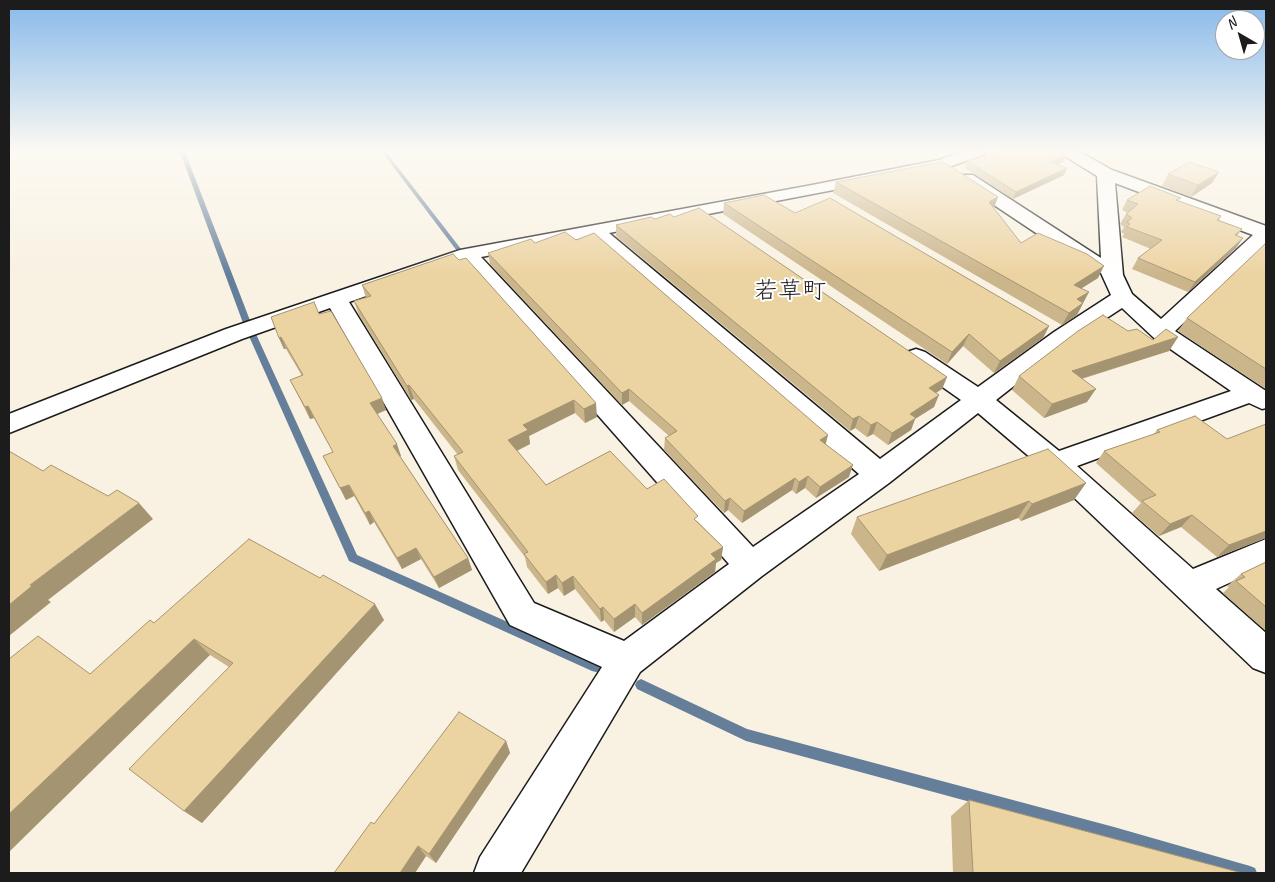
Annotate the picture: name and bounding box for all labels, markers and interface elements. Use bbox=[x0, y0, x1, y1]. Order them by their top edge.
north arrow bbox=[1215, 10, 1265, 60]
text: N bbox=[1222, 14, 1240, 33]
district label: 若草町 bbox=[754, 278, 826, 306]

